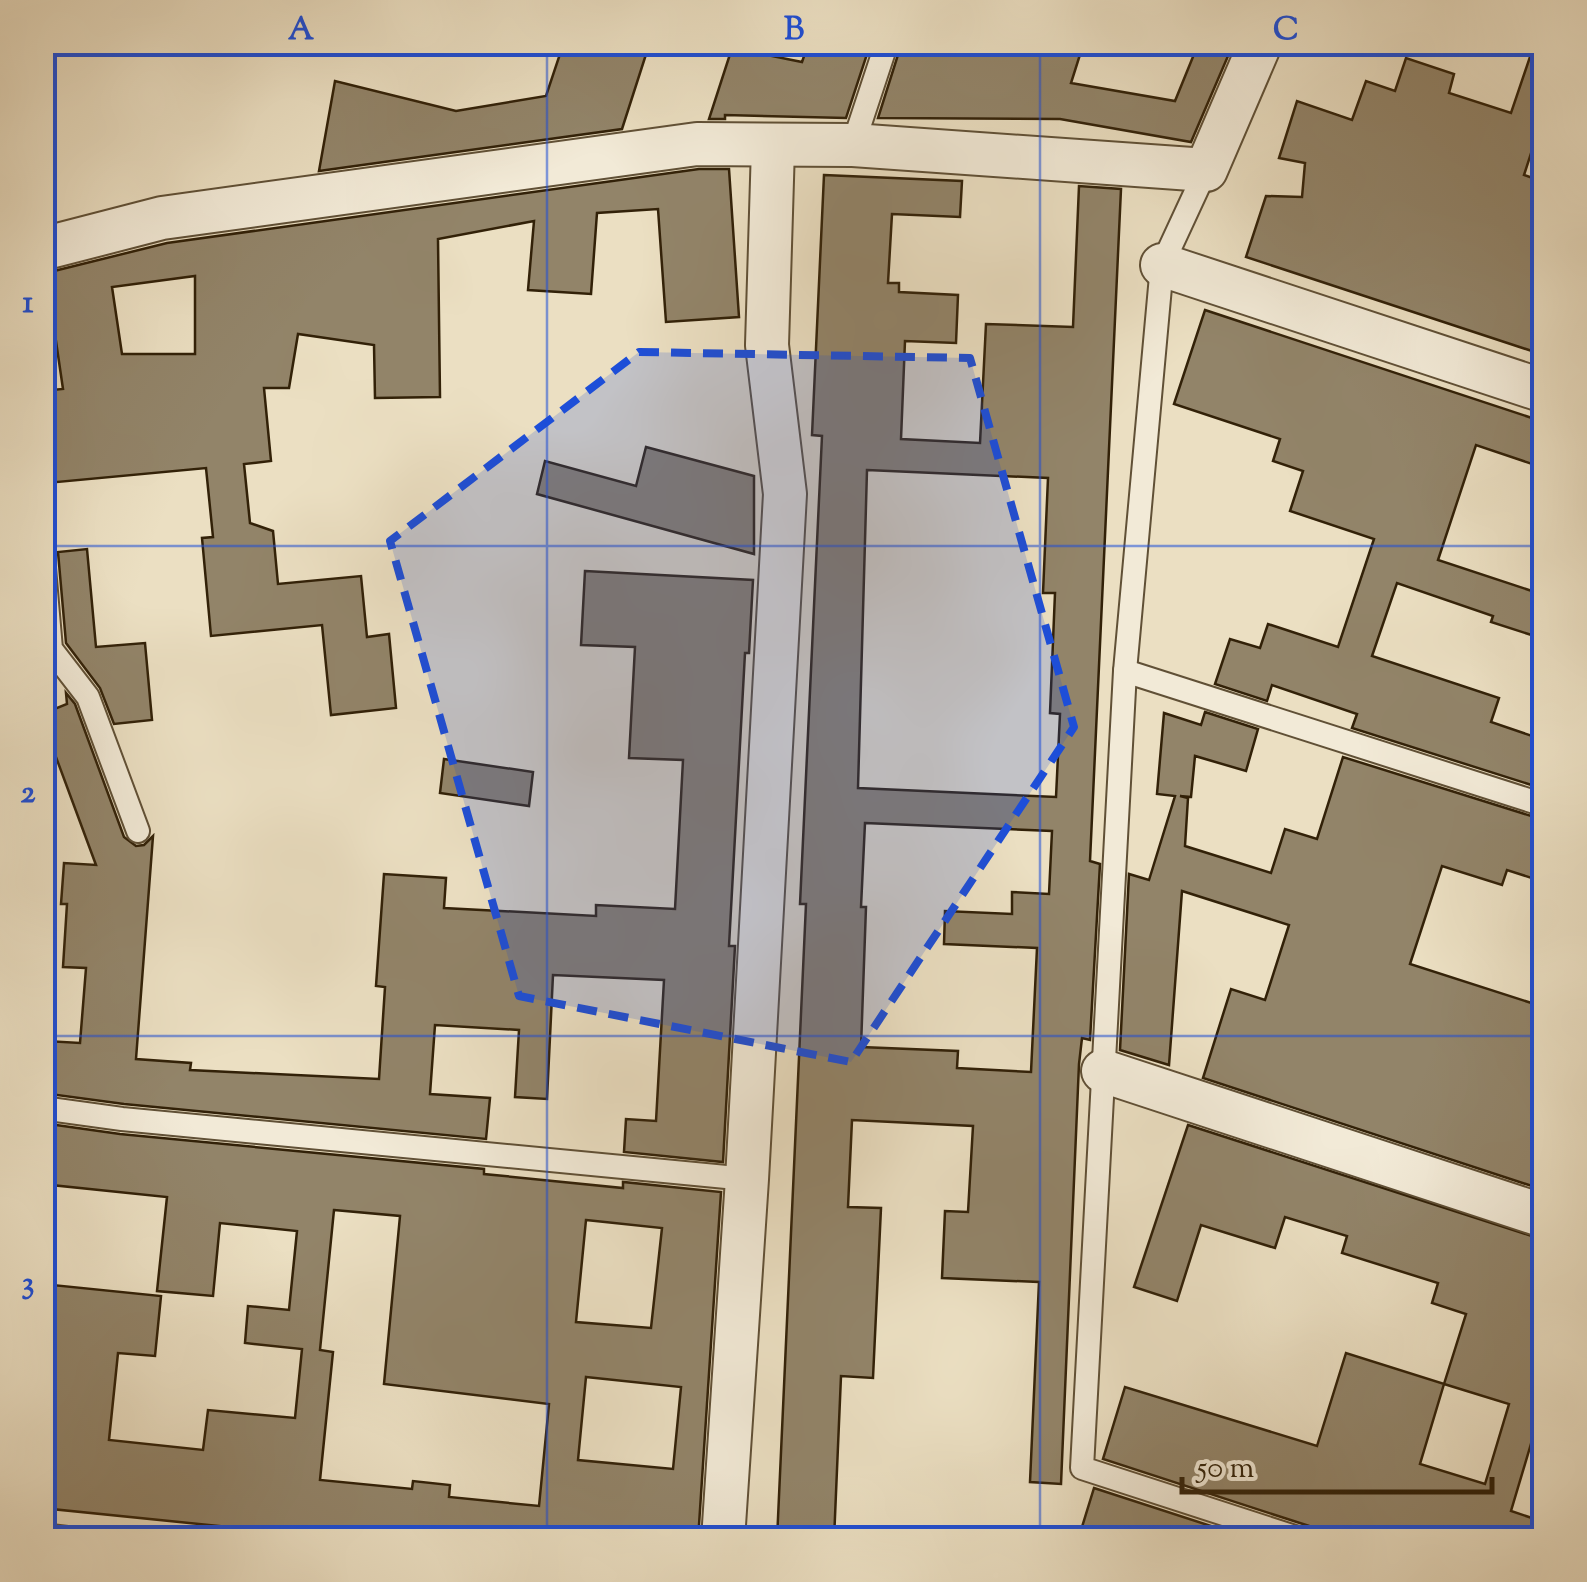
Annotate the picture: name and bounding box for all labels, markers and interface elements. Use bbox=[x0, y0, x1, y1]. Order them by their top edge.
text: A bbox=[288, 8, 314, 54]
text: B bbox=[784, 8, 804, 54]
text: C bbox=[1273, 8, 1299, 54]
text: 1 bbox=[23, 281, 34, 327]
text: 2 bbox=[21, 771, 36, 817]
text: 3 bbox=[22, 1262, 34, 1308]
scale bar bbox=[1182, 1432, 1492, 1494]
text: 50 m bbox=[1195, 1448, 1255, 1491]

